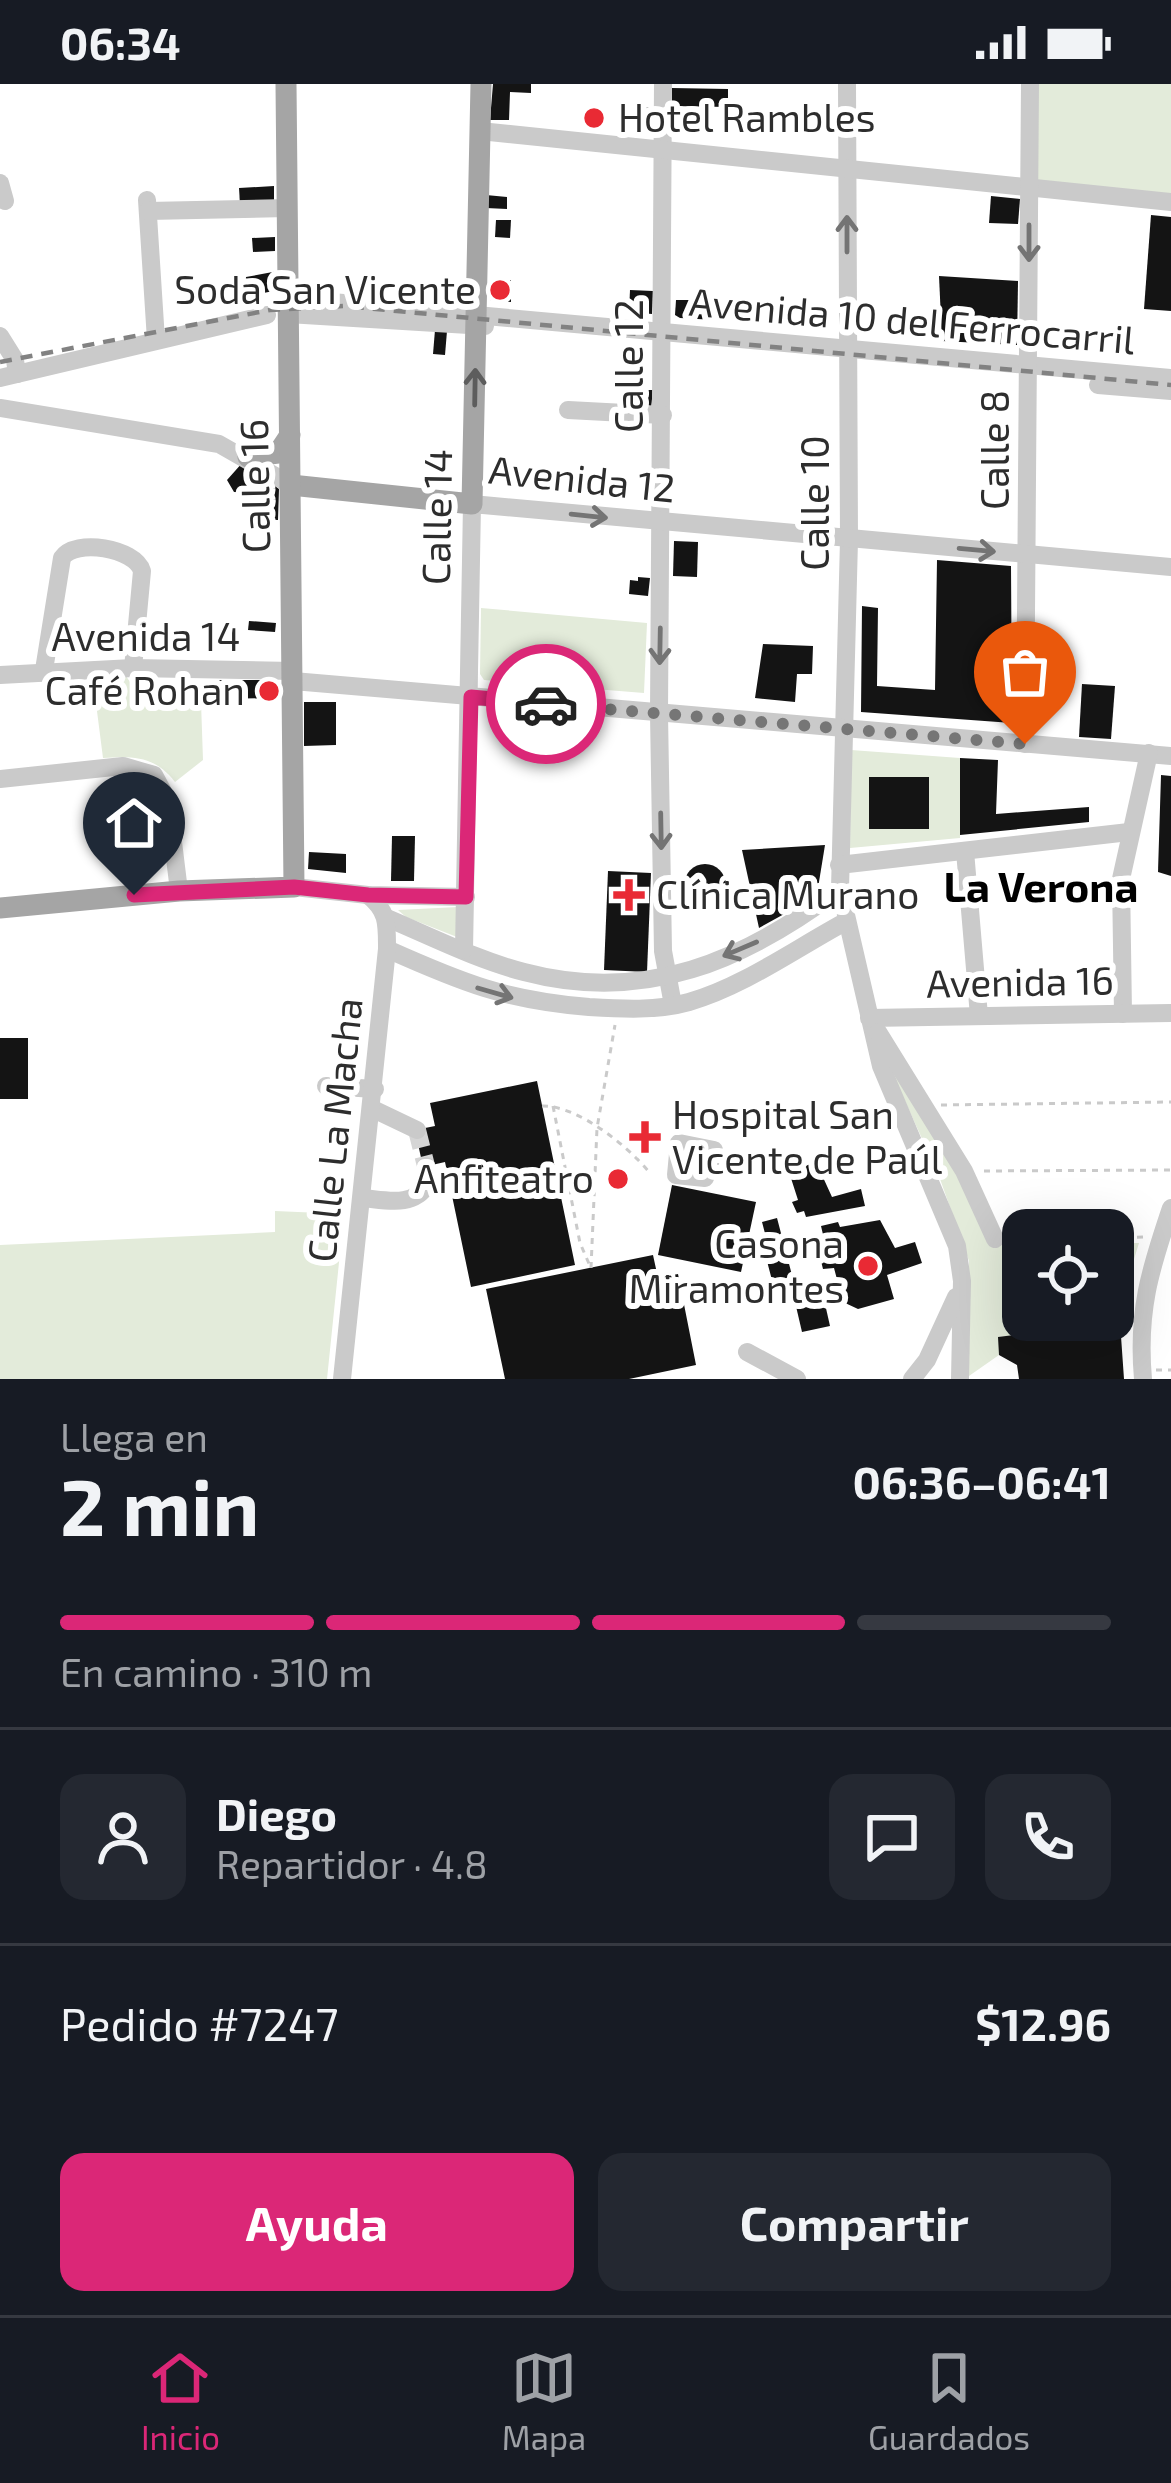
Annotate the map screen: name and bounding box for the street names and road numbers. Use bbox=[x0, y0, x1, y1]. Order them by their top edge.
street label: Avenida 10 del Ferrocarril bbox=[687, 277, 1137, 362]
street label: Calle 12 bbox=[604, 299, 651, 433]
street label: Calle 8 bbox=[970, 390, 1017, 510]
street label: Calle 16 bbox=[229, 418, 278, 554]
street label: Calle 10 bbox=[790, 435, 837, 571]
street label: Avenida 12 bbox=[487, 444, 678, 511]
street label: Calle 14 bbox=[411, 449, 460, 585]
street label: Avenida 14 bbox=[51, 612, 241, 659]
street label: Avenida 16 bbox=[926, 955, 1114, 1006]
street label: Calle La Macha bbox=[296, 995, 371, 1264]

